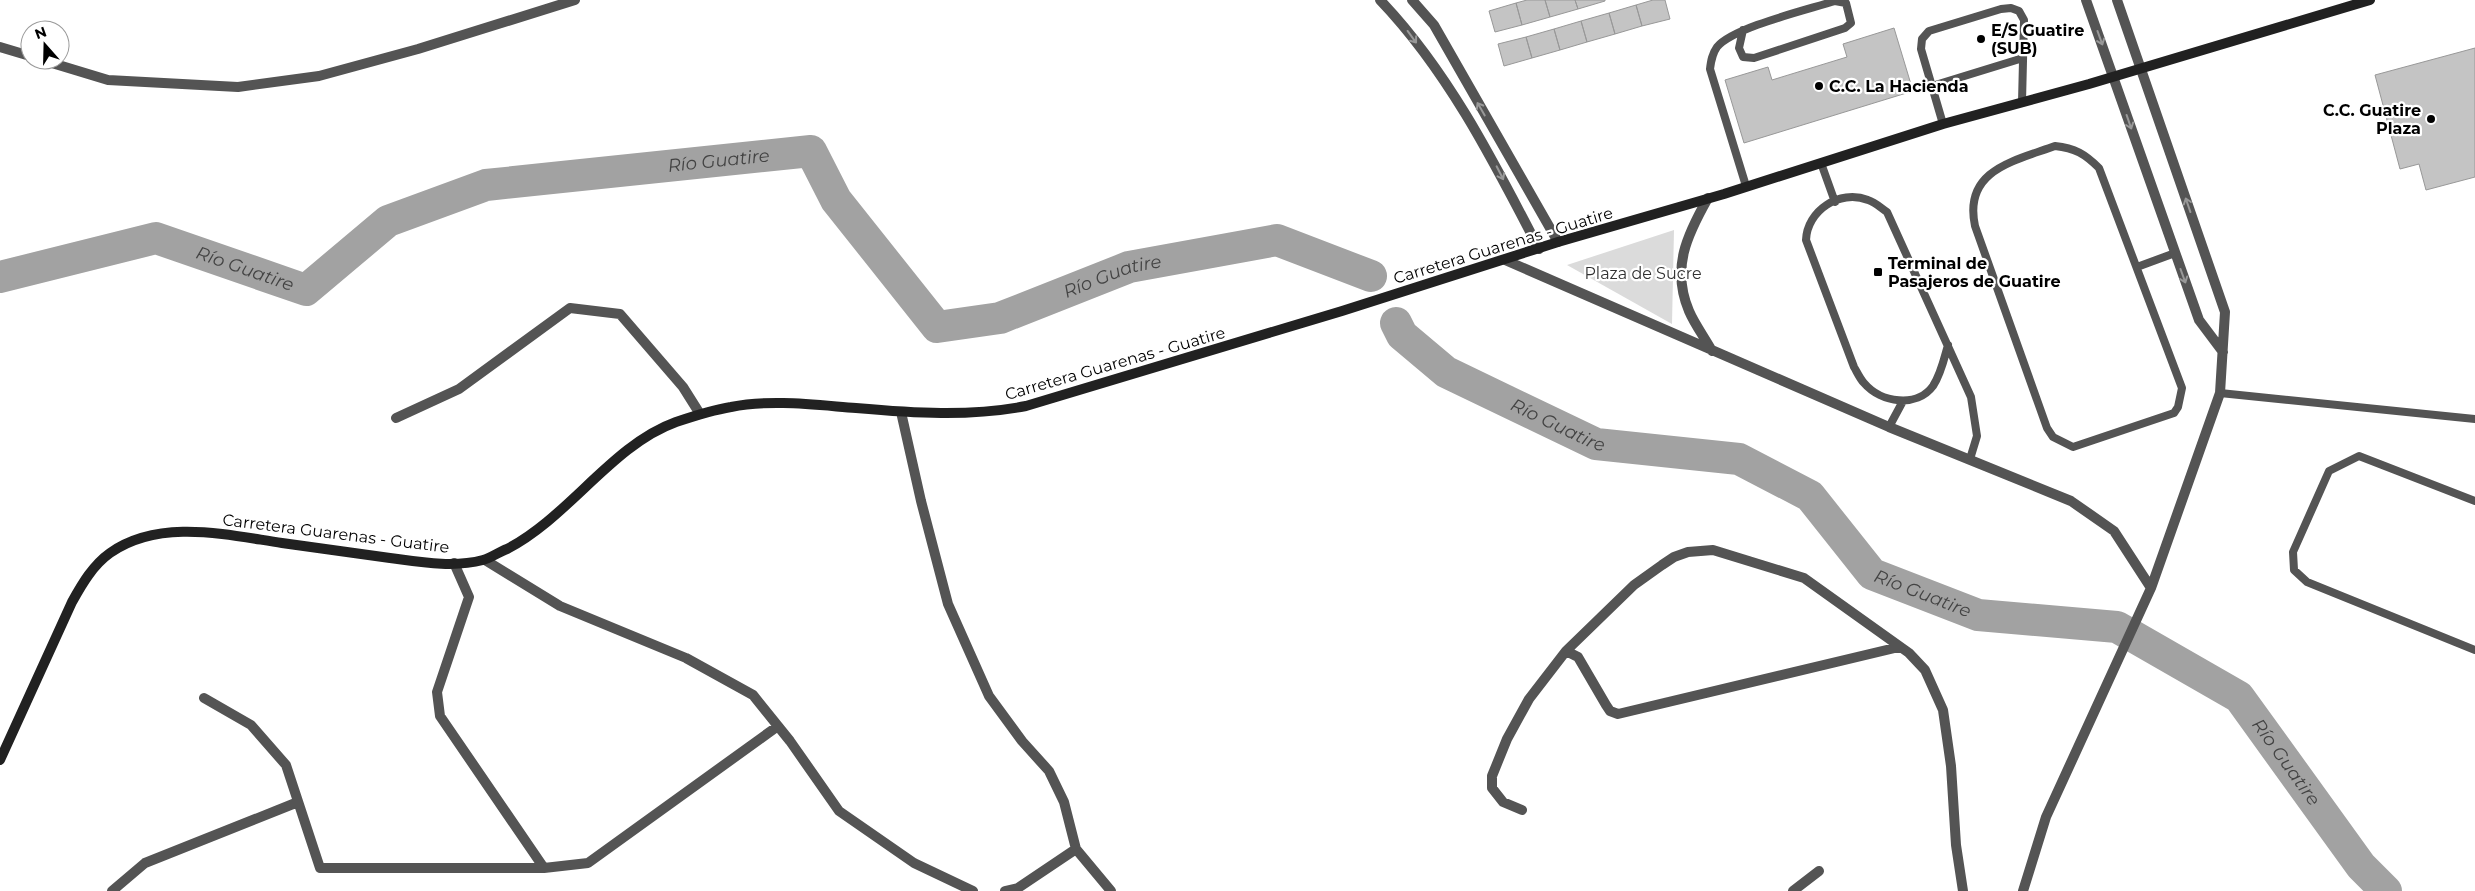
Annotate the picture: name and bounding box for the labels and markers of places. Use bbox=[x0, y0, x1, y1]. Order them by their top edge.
place label: E/S Guatire (SUB) bbox=[1991, 21, 2084, 58]
marker: E/S Guatire (SUB) bbox=[1975, 33, 1987, 45]
place label: C.C. La Hacienda bbox=[1829, 77, 1969, 96]
marker: C.C. La Hacienda bbox=[1813, 80, 1825, 92]
place label: C.C. Guatire Plaza bbox=[2323, 101, 2421, 138]
marker: C.C. Guatire Plaza bbox=[2425, 113, 2437, 125]
place label: Terminal de Pasajeros de Guatire bbox=[1888, 254, 2061, 291]
marker: Terminal de Pasajeros de Guatire bbox=[1872, 266, 1884, 278]

